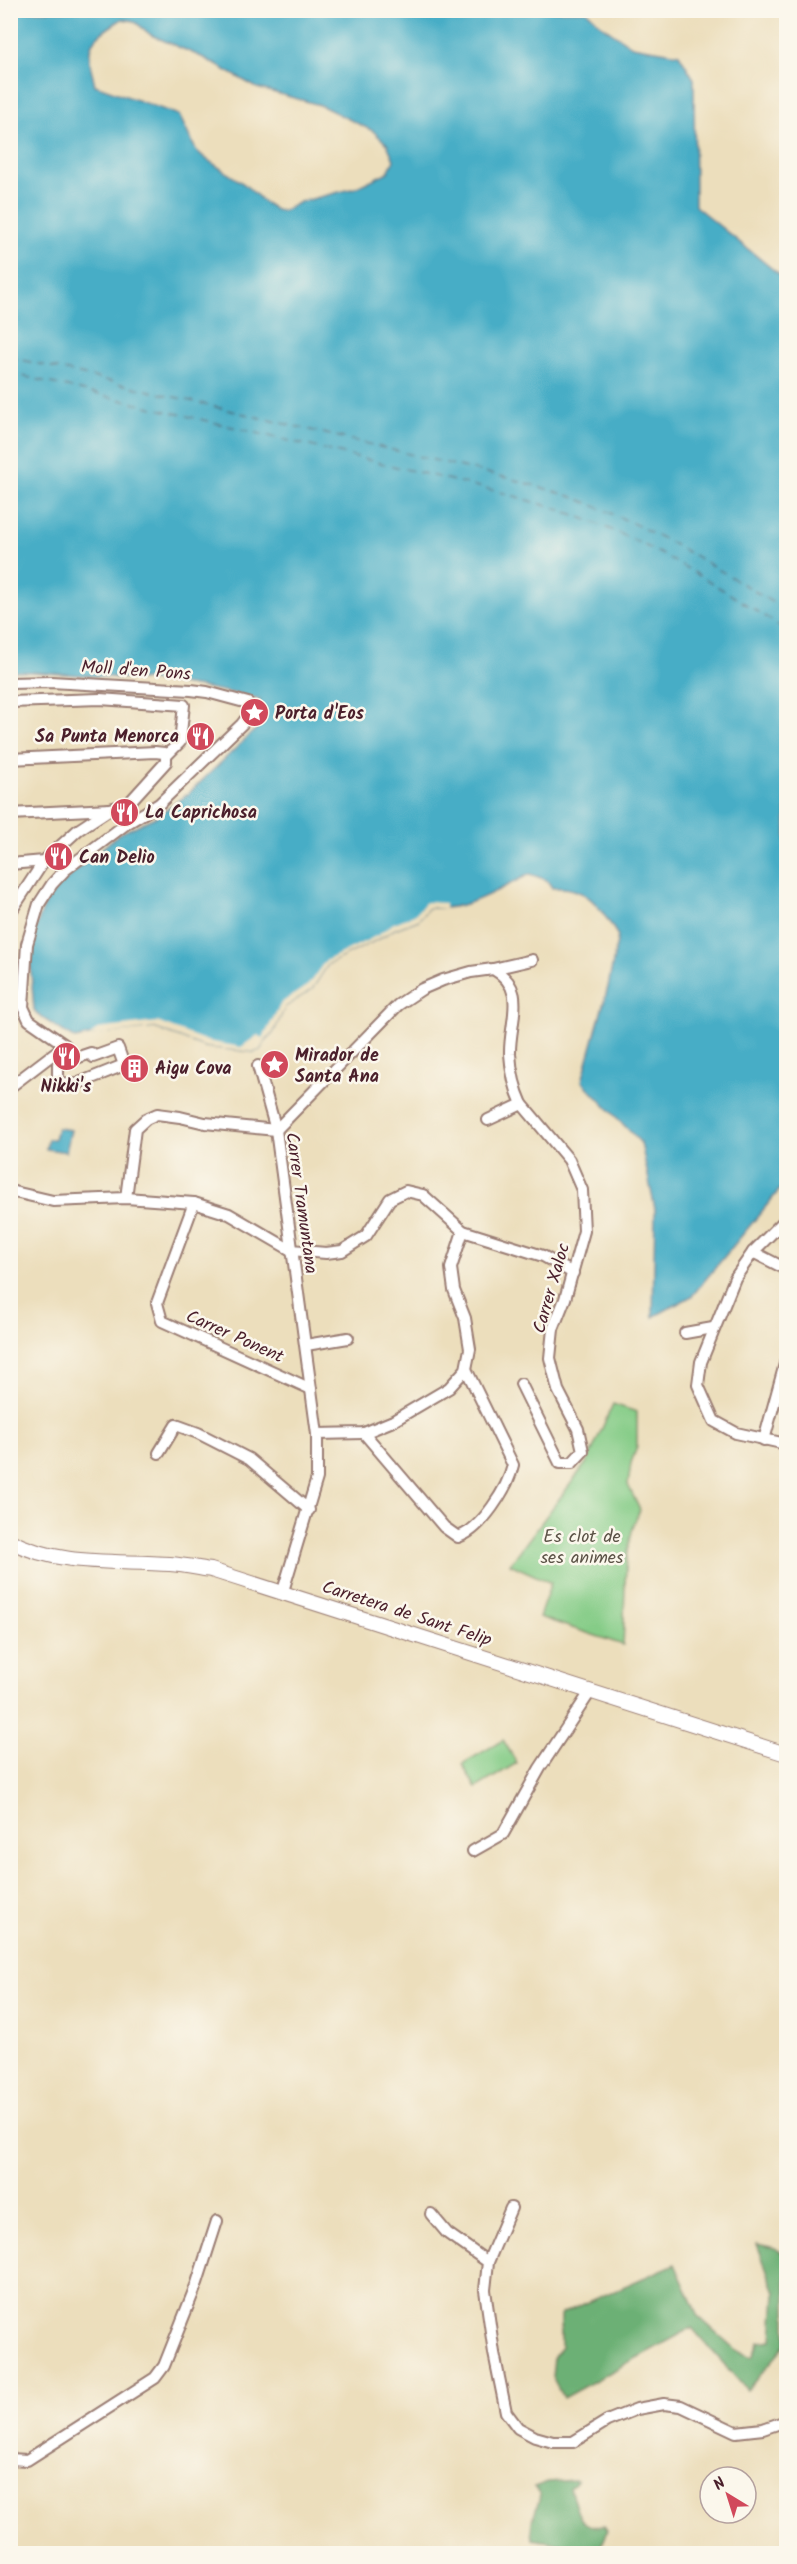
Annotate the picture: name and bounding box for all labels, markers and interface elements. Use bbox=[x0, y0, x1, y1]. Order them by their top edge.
street label: Moll d'en Pons bbox=[80, 653, 192, 690]
place icon: Porta d'Eos bbox=[238, 697, 270, 729]
place label: Porta d'Eos bbox=[275, 700, 365, 729]
restaurant icon: Sa Punta Menorca bbox=[184, 720, 216, 752]
place label: Sa Punta Menorca bbox=[35, 723, 179, 752]
restaurant icon: La Caprichosa bbox=[108, 796, 140, 828]
place label: La Caprichosa bbox=[145, 799, 257, 828]
restaurant icon: Can Delio bbox=[42, 841, 74, 873]
place label: Can Delio bbox=[79, 844, 155, 873]
restaurant icon: Nikki's bbox=[50, 1041, 82, 1073]
place label: Mirador de Santa Ana bbox=[295, 1042, 379, 1092]
place icon: Mirador de Santa Ana bbox=[258, 1049, 290, 1081]
building icon: Aigu Cova bbox=[118, 1052, 150, 1084]
place label: Aigu Cova bbox=[155, 1055, 231, 1084]
place label: Nikki's bbox=[41, 1073, 92, 1102]
street label: Carrer Tramuntana bbox=[276, 1131, 325, 1276]
street label: Carrer Xaloc bbox=[526, 1240, 579, 1337]
street label: Carrer Ponent bbox=[181, 1303, 289, 1372]
park label: Es clot de ses animes bbox=[540, 1523, 624, 1573]
street label: Carretera de Sant Felip bbox=[318, 1573, 495, 1656]
north arrow bbox=[698, 2465, 758, 2525]
text: N bbox=[708, 2471, 731, 2497]

